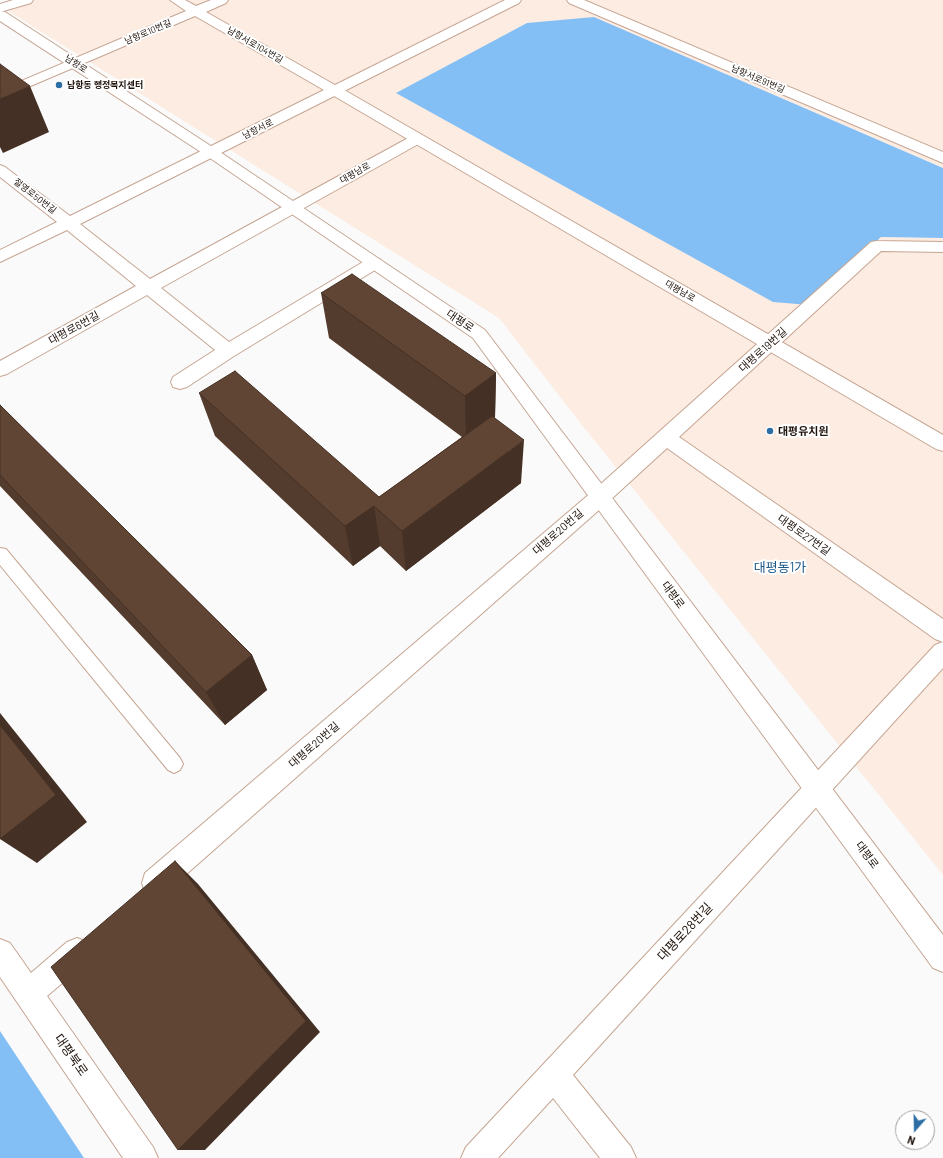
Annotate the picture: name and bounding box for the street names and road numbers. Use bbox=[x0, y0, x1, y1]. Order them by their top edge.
street label: 남항로10번길 bbox=[123, 17, 173, 47]
street label: 남항서로104번길 bbox=[225, 25, 285, 65]
street label: 남항로 bbox=[63, 53, 89, 75]
street label: 남항서로91번길 bbox=[729, 63, 787, 95]
street label: 남항서로 bbox=[241, 117, 275, 141]
street label: 대평남로 bbox=[338, 160, 372, 186]
street label: 절영로50번길 bbox=[12, 176, 58, 216]
street label: 대평남로 bbox=[663, 278, 697, 304]
street label: 대평로 bbox=[444, 307, 476, 335]
street label: 대평로6번길 bbox=[46, 309, 102, 347]
street label: 대평로19번길 bbox=[736, 325, 790, 375]
street label: 대평로20번길 bbox=[530, 506, 586, 558]
street label: 대평로27번길 bbox=[775, 512, 833, 558]
street label: 대평로 bbox=[659, 579, 687, 611]
street label: 대평로20번길 bbox=[286, 719, 342, 771]
street label: 대평로 bbox=[853, 839, 881, 871]
street label: 대평로28번길 bbox=[654, 900, 716, 964]
street label: 대평북로 bbox=[51, 1031, 91, 1079]

